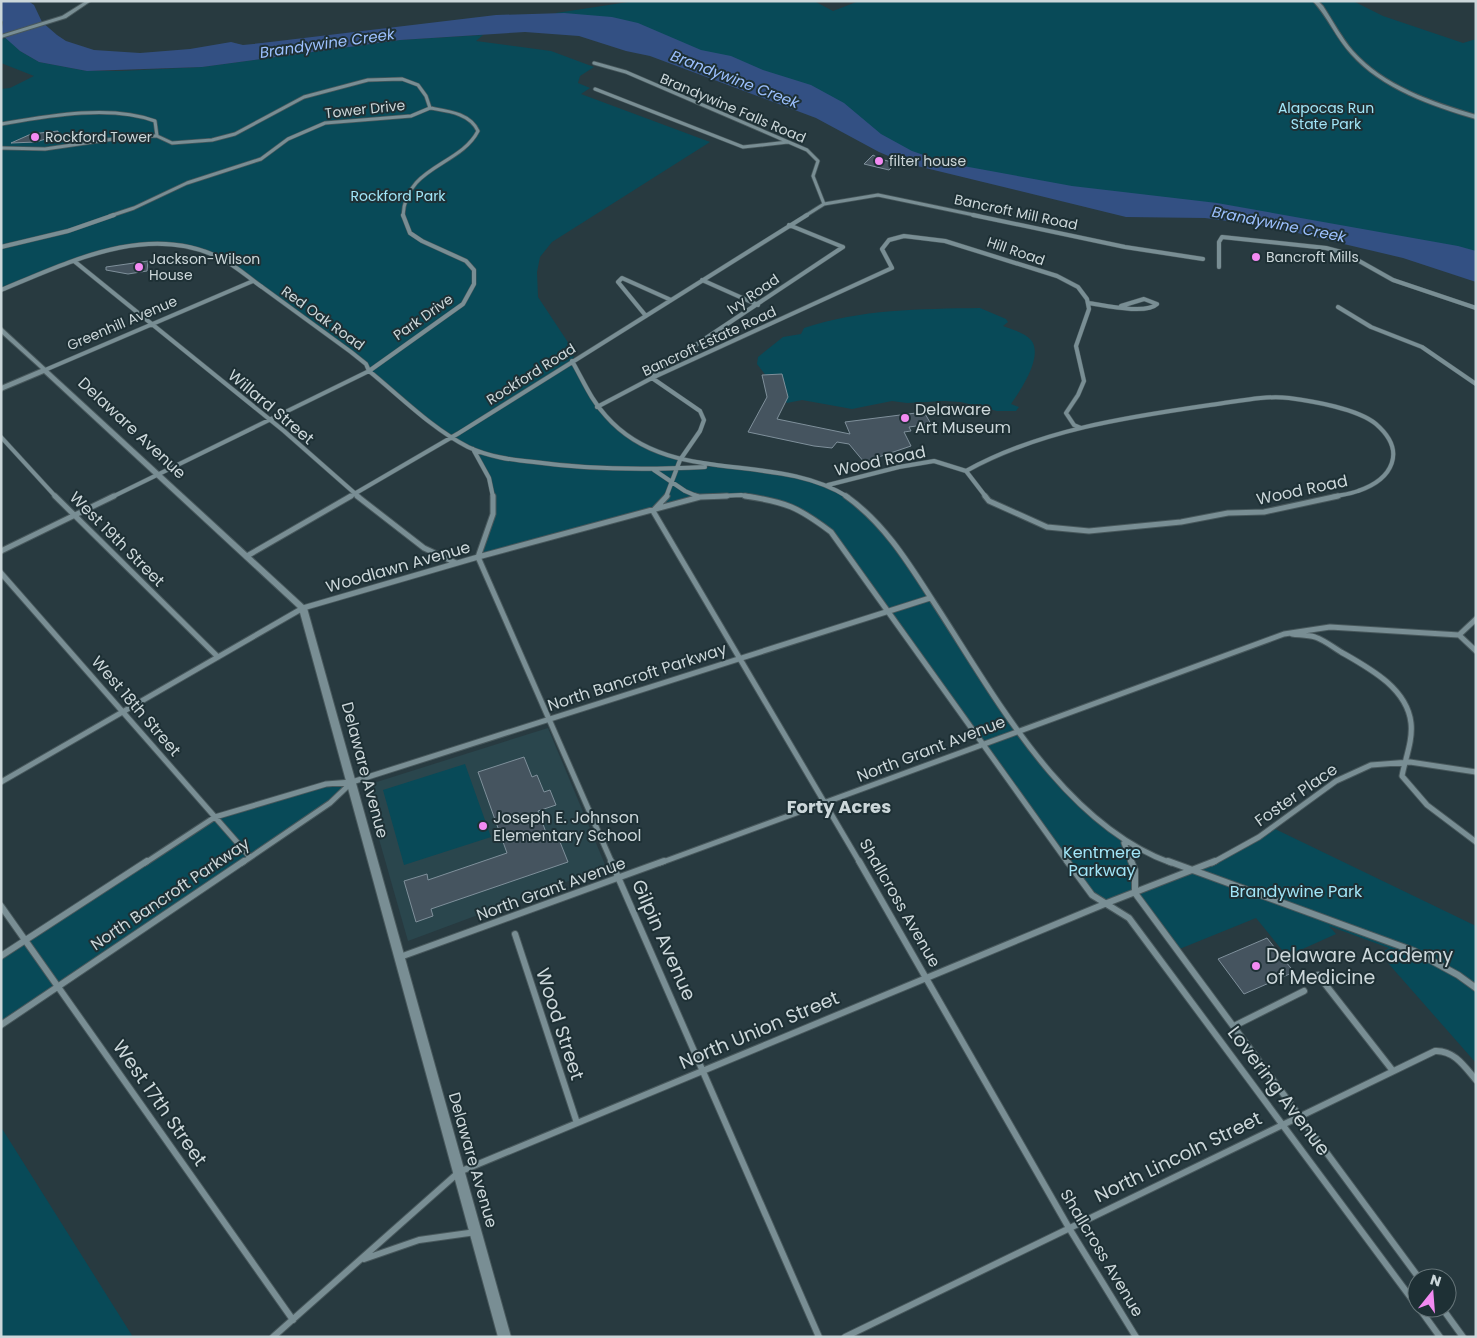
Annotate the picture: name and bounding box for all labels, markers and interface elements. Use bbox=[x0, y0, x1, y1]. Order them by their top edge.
water label: Brandywine Creek bbox=[258, 23, 397, 63]
water label: Brandywine Creek bbox=[668, 45, 803, 114]
street label: Brandywine Falls Road bbox=[657, 68, 809, 148]
street label: Tower Drive bbox=[324, 95, 407, 123]
park label: Alapocas Run State Park bbox=[1278, 98, 1374, 134]
place label: Rockford Tower bbox=[45, 127, 152, 147]
marker: Rockford Tower bbox=[29, 131, 41, 143]
place label: filter house bbox=[889, 151, 966, 171]
marker: filter house bbox=[873, 155, 885, 167]
park label: Rockford Park bbox=[350, 186, 446, 206]
street label: Bancroft Mill Road bbox=[952, 189, 1080, 235]
water label: Brandywine Creek bbox=[1210, 201, 1349, 248]
street label: Hill Road bbox=[984, 232, 1048, 270]
place label: Bancroft Mills bbox=[1266, 247, 1359, 267]
place label: Jackson-Wilson House bbox=[149, 249, 260, 285]
marker: Bancroft Mills bbox=[1250, 251, 1262, 263]
marker: Jackson-Wilson House bbox=[133, 261, 145, 273]
street label: Ivy Road bbox=[723, 269, 783, 319]
street label: Red Oak Road bbox=[277, 281, 369, 355]
street label: Park Drive bbox=[389, 289, 457, 345]
street label: Greenhill Avenue bbox=[64, 291, 181, 355]
street label: Bancroft Estate Road bbox=[639, 301, 779, 381]
street label: Rockford Road bbox=[483, 339, 579, 409]
street label: Willard Street bbox=[223, 364, 319, 450]
street label: Delaware Avenue bbox=[73, 372, 191, 484]
place label: Delaware Art Museum bbox=[915, 398, 1011, 439]
marker: Delaware Art Museum bbox=[899, 412, 911, 424]
street label: Wood Road bbox=[832, 440, 928, 482]
street label: Wood Road bbox=[1254, 469, 1350, 511]
street label: West 19th Street bbox=[64, 486, 170, 592]
street label: Woodlawn Avenue bbox=[323, 535, 473, 599]
street label: North Bancroft Parkway bbox=[544, 637, 730, 717]
street label: West 18th Street bbox=[86, 651, 186, 761]
street label: Delaware Avenue bbox=[336, 699, 394, 841]
street label: North Grant Avenue bbox=[853, 710, 1009, 788]
street label: Foster Place bbox=[1250, 758, 1342, 832]
district label: Forty Acres bbox=[787, 794, 891, 819]
place label: Joseph E. Johnson Elementary School bbox=[493, 806, 641, 847]
marker: Joseph E. Johnson Elementary School bbox=[477, 820, 489, 832]
street label: North Bancroft Parkway bbox=[86, 832, 254, 956]
street label: Shallcross Avenue bbox=[854, 834, 946, 972]
park label: Kentmere Parkway bbox=[1063, 841, 1141, 882]
street label: North Grant Avenue bbox=[473, 851, 629, 927]
street label: Gilpin Avenue bbox=[625, 875, 703, 1005]
park label: Brandywine Park bbox=[1230, 880, 1363, 903]
place label: Delaware Academy of Medicine bbox=[1266, 942, 1453, 991]
marker: Delaware Academy of Medicine bbox=[1250, 960, 1262, 972]
street label: Wood Street bbox=[529, 964, 591, 1084]
street label: North Union Street bbox=[675, 984, 843, 1076]
street label: Lovering Avenue bbox=[1221, 1021, 1337, 1161]
street label: West 17th Street bbox=[106, 1034, 214, 1172]
street label: Delaware Avenue bbox=[443, 1089, 503, 1231]
street label: North Lincoln Street bbox=[1090, 1105, 1266, 1209]
street label: Shallcross Avenue bbox=[1055, 1185, 1149, 1321]
north arrow bbox=[1407, 1268, 1457, 1318]
text: N bbox=[1428, 1269, 1444, 1292]

